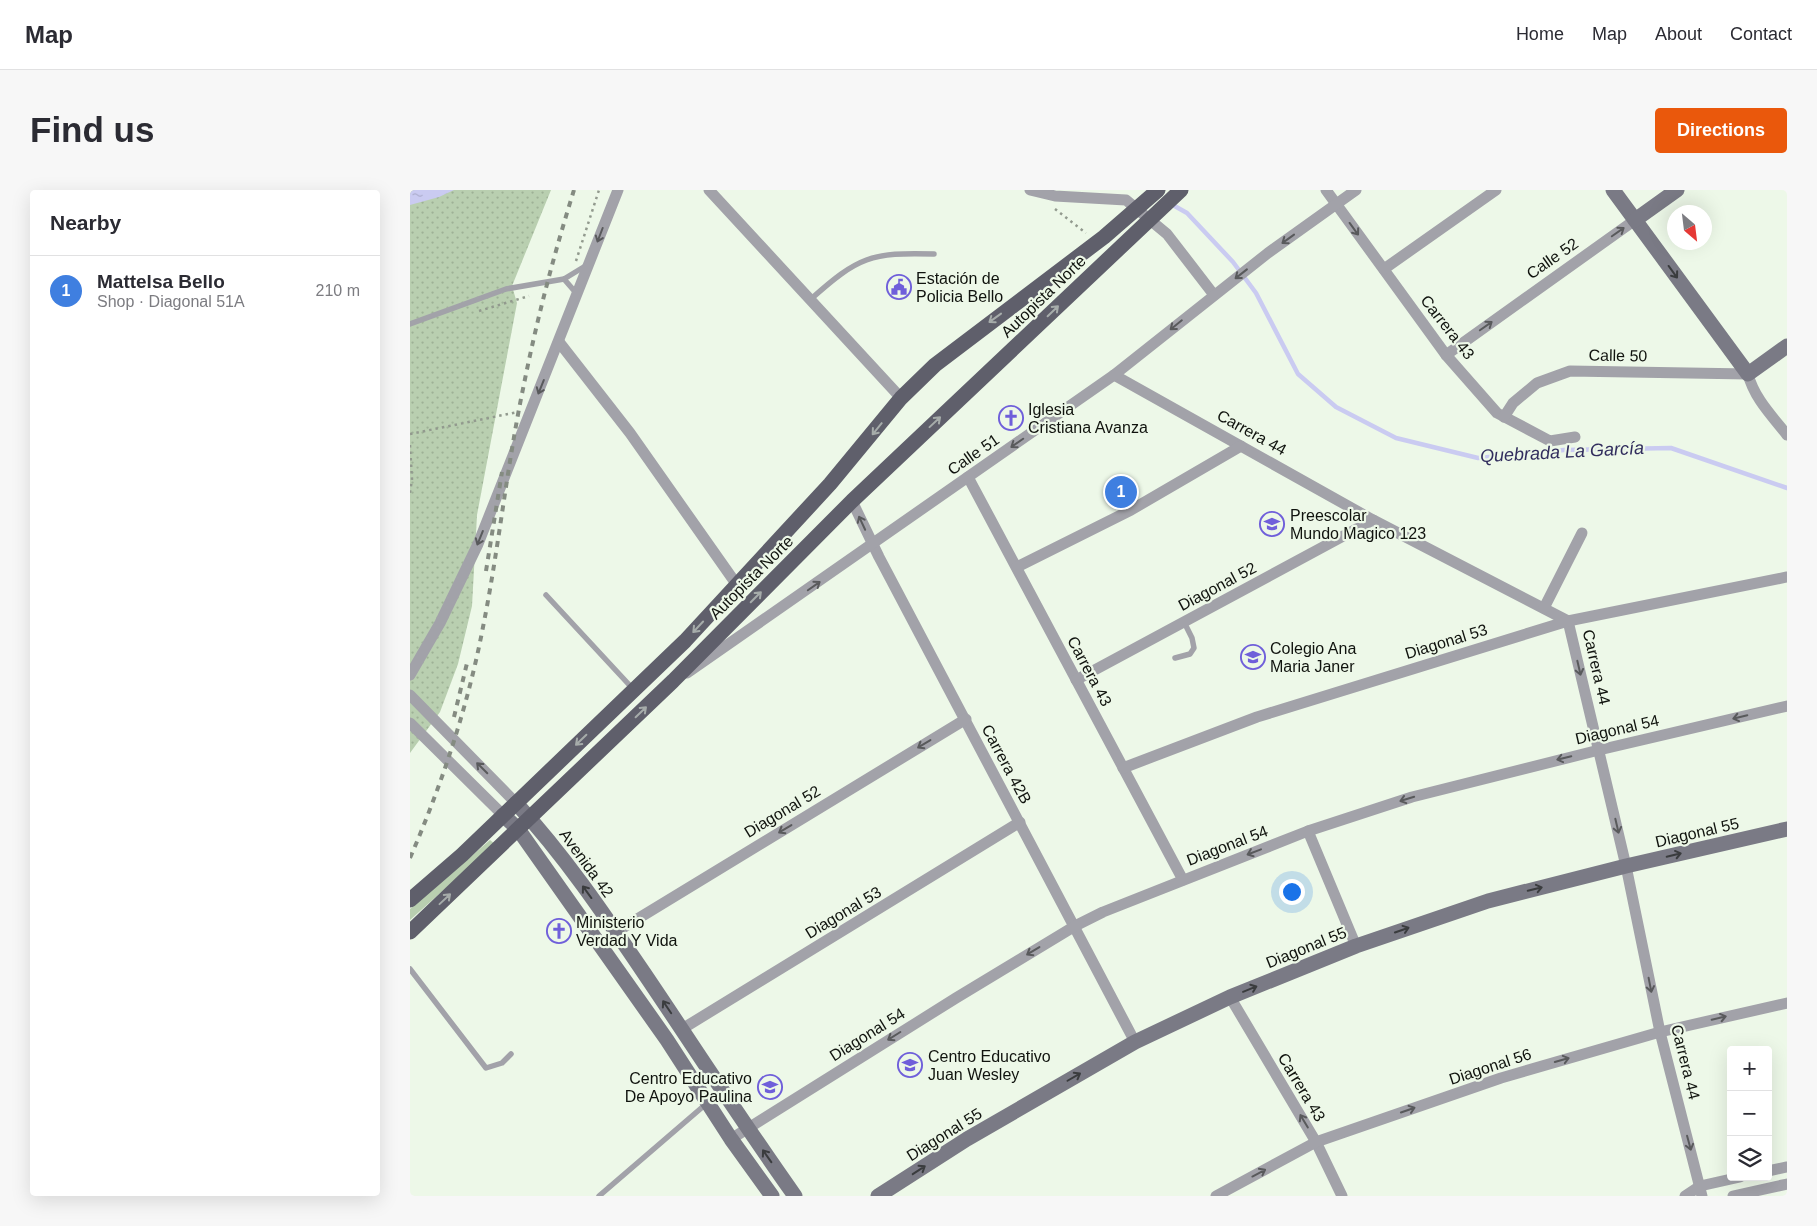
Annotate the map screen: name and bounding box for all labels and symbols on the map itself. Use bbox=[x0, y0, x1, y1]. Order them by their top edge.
north arrow bbox=[1667, 205, 1712, 250]
one-way arrow bbox=[1349, 222, 1359, 236]
one-way arrow bbox=[595, 227, 604, 243]
one-way arrow bbox=[1611, 227, 1625, 237]
one-way arrow bbox=[1281, 234, 1295, 244]
street label: Calle 52 bbox=[1523, 235, 1581, 282]
street label: Autopista Norte bbox=[998, 252, 1089, 341]
one-way arrow bbox=[1668, 265, 1678, 279]
one-way arrow bbox=[1234, 269, 1248, 279]
place label: Estación de Policia Bello bbox=[916, 270, 1003, 305]
public building icon: Estación de Policia Bello bbox=[886, 274, 912, 300]
street label: Carrera 43 bbox=[1417, 292, 1478, 363]
one-way arrow bbox=[1047, 305, 1060, 317]
one-way arrow bbox=[988, 313, 1002, 323]
one-way arrow bbox=[1170, 320, 1183, 331]
one-way arrow bbox=[1479, 321, 1492, 332]
street label: Calle 50 bbox=[1588, 346, 1648, 365]
one-way arrow bbox=[536, 379, 545, 394]
place label: Iglesia Cristiana Avanza bbox=[1028, 401, 1148, 436]
church icon: Iglesia Cristiana Avanza bbox=[998, 405, 1024, 431]
street label: Carrera 44 bbox=[1214, 406, 1289, 458]
one-way arrow bbox=[928, 416, 941, 428]
one-way arrow bbox=[871, 422, 882, 435]
street label: Calle 51 bbox=[944, 431, 1002, 478]
one-way arrow bbox=[1010, 438, 1024, 448]
water label: Quebrada La García bbox=[1480, 438, 1644, 466]
pin: 1 bbox=[1105, 473, 1137, 511]
place label: Preescolar Mundo Magico 123 bbox=[1290, 507, 1426, 542]
school or university icon: Preescolar Mundo Magico 123 bbox=[1259, 511, 1285, 537]
one-way arrow bbox=[857, 516, 866, 531]
one-way arrow bbox=[475, 530, 485, 545]
street label: Autopista Norte bbox=[706, 532, 796, 622]
street label: Diagonal 52 bbox=[1176, 559, 1259, 614]
one-way arrow bbox=[807, 581, 821, 591]
one-way arrow bbox=[750, 590, 762, 603]
one-way arrow bbox=[692, 621, 703, 634]
street label: Diagonal 53 bbox=[1403, 621, 1490, 662]
street label: Carrera 44 bbox=[1580, 628, 1613, 706]
street label: Carrera 43 bbox=[1064, 633, 1115, 709]
place label: Colegio Ana Maria Janer bbox=[1270, 640, 1356, 675]
school or university icon: Colegio Ana Maria Janer bbox=[1240, 644, 1266, 670]
one-way arrow bbox=[1575, 659, 1584, 675]
one-way arrow bbox=[635, 706, 648, 718]
street label: Diagonal 54 bbox=[1574, 712, 1661, 747]
one-way arrow bbox=[1732, 713, 1748, 722]
street label: Carrera 42B bbox=[979, 722, 1035, 807]
one-way arrow bbox=[575, 734, 587, 747]
one-way arrow bbox=[917, 739, 931, 750]
one-way arrow bbox=[1557, 754, 1573, 763]
one-way arrow bbox=[476, 762, 488, 774]
street label: Diagonal 52 bbox=[741, 782, 823, 841]
one-way arrow bbox=[1399, 794, 1415, 804]
street label: Diagonal 55 bbox=[1654, 815, 1741, 850]
one-way arrow bbox=[1613, 818, 1622, 834]
street label: Diagonal 54 bbox=[1184, 822, 1270, 869]
one-way arrow bbox=[779, 824, 793, 834]
street label: Avenida 42 bbox=[556, 826, 617, 901]
one-way arrow bbox=[1246, 848, 1262, 857]
one-way arrow bbox=[1665, 850, 1681, 859]
your location bbox=[1279, 879, 1305, 905]
street label: Diagonal 53 bbox=[802, 883, 884, 942]
one-way arrow bbox=[1527, 884, 1543, 893]
one-way arrow bbox=[582, 885, 592, 899]
one-way arrow bbox=[439, 893, 452, 905]
place label: Ministerio Verdad Y Vida bbox=[576, 914, 678, 949]
church icon: Ministerio Verdad Y Vida bbox=[546, 918, 572, 944]
street label: Diagonal 55 bbox=[1263, 924, 1349, 971]
one-way arrow bbox=[1393, 925, 1409, 934]
one-way arrow bbox=[1026, 947, 1040, 957]
one-way arrow bbox=[1646, 977, 1656, 993]
one-way arrow bbox=[1242, 984, 1257, 993]
one-way arrow bbox=[662, 1000, 672, 1014]
street label: Diagonal 54 bbox=[827, 1005, 908, 1064]
one-way arrow bbox=[1711, 1013, 1727, 1022]
street label: Carrera 44 bbox=[1668, 1023, 1703, 1101]
one-way arrow bbox=[888, 1032, 902, 1042]
street label: Diagonal 56 bbox=[1447, 1045, 1533, 1088]
place label: Centro Educativo Juan Wesley bbox=[928, 1048, 1051, 1083]
street label: Carrera 43 bbox=[1275, 1050, 1329, 1124]
school or university icon: Centro Educativo Juan Wesley bbox=[897, 1052, 923, 1078]
one-way arrow bbox=[1554, 1055, 1570, 1064]
place label: Centro Educativo De Apoyo Paulina bbox=[625, 1070, 752, 1105]
one-way arrow bbox=[1066, 1072, 1080, 1082]
school or university icon: Centro Educativo De Apoyo Paulina bbox=[757, 1074, 783, 1100]
street label: Diagonal 55 bbox=[904, 1105, 985, 1164]
one-way arrow bbox=[1400, 1105, 1415, 1114]
one-way arrow bbox=[1299, 1115, 1309, 1129]
one-way arrow bbox=[1685, 1134, 1694, 1150]
one-way arrow bbox=[762, 1149, 772, 1163]
one-way arrow bbox=[912, 1164, 926, 1174]
one-way arrow bbox=[1251, 1168, 1266, 1178]

